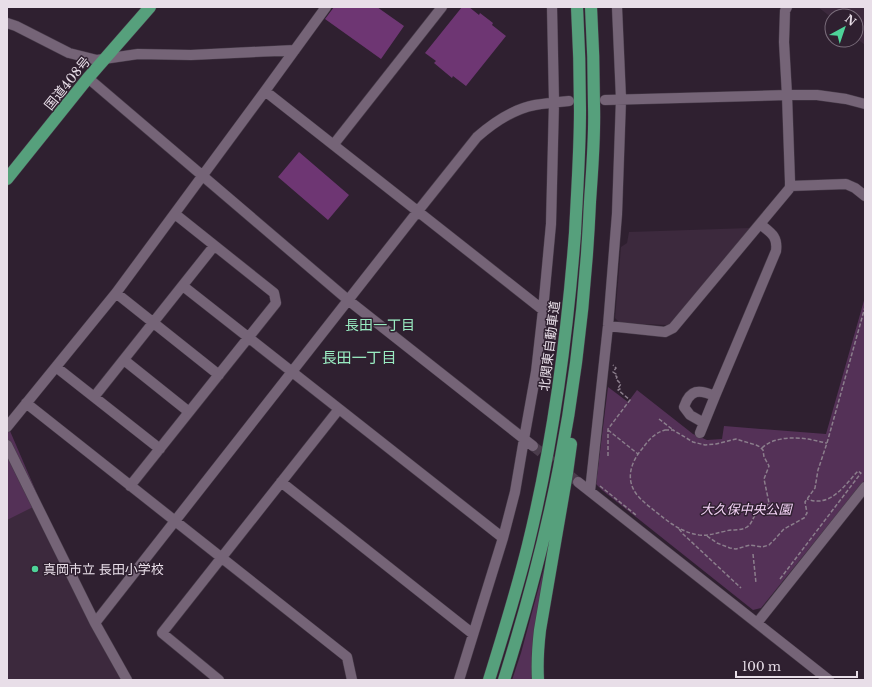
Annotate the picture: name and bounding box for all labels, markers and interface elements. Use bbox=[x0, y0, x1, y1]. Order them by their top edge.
north arrow bbox=[824, 8, 864, 48]
text: N bbox=[842, 12, 859, 29]
street label: 国道408号 bbox=[41, 53, 94, 113]
street label: 北関東自動車道 bbox=[536, 300, 563, 392]
district label: 長田一丁目 bbox=[345, 316, 415, 334]
district label: 長田一丁目 bbox=[321, 348, 397, 367]
park label: 大久保中央公園 bbox=[700, 501, 793, 518]
place label: 真岡市立 長田小学校 bbox=[43, 561, 164, 578]
marker: 真岡市立 長田小学校 bbox=[30, 564, 40, 574]
scale bar bbox=[736, 653, 857, 679]
text: 100 m bbox=[742, 659, 781, 674]

